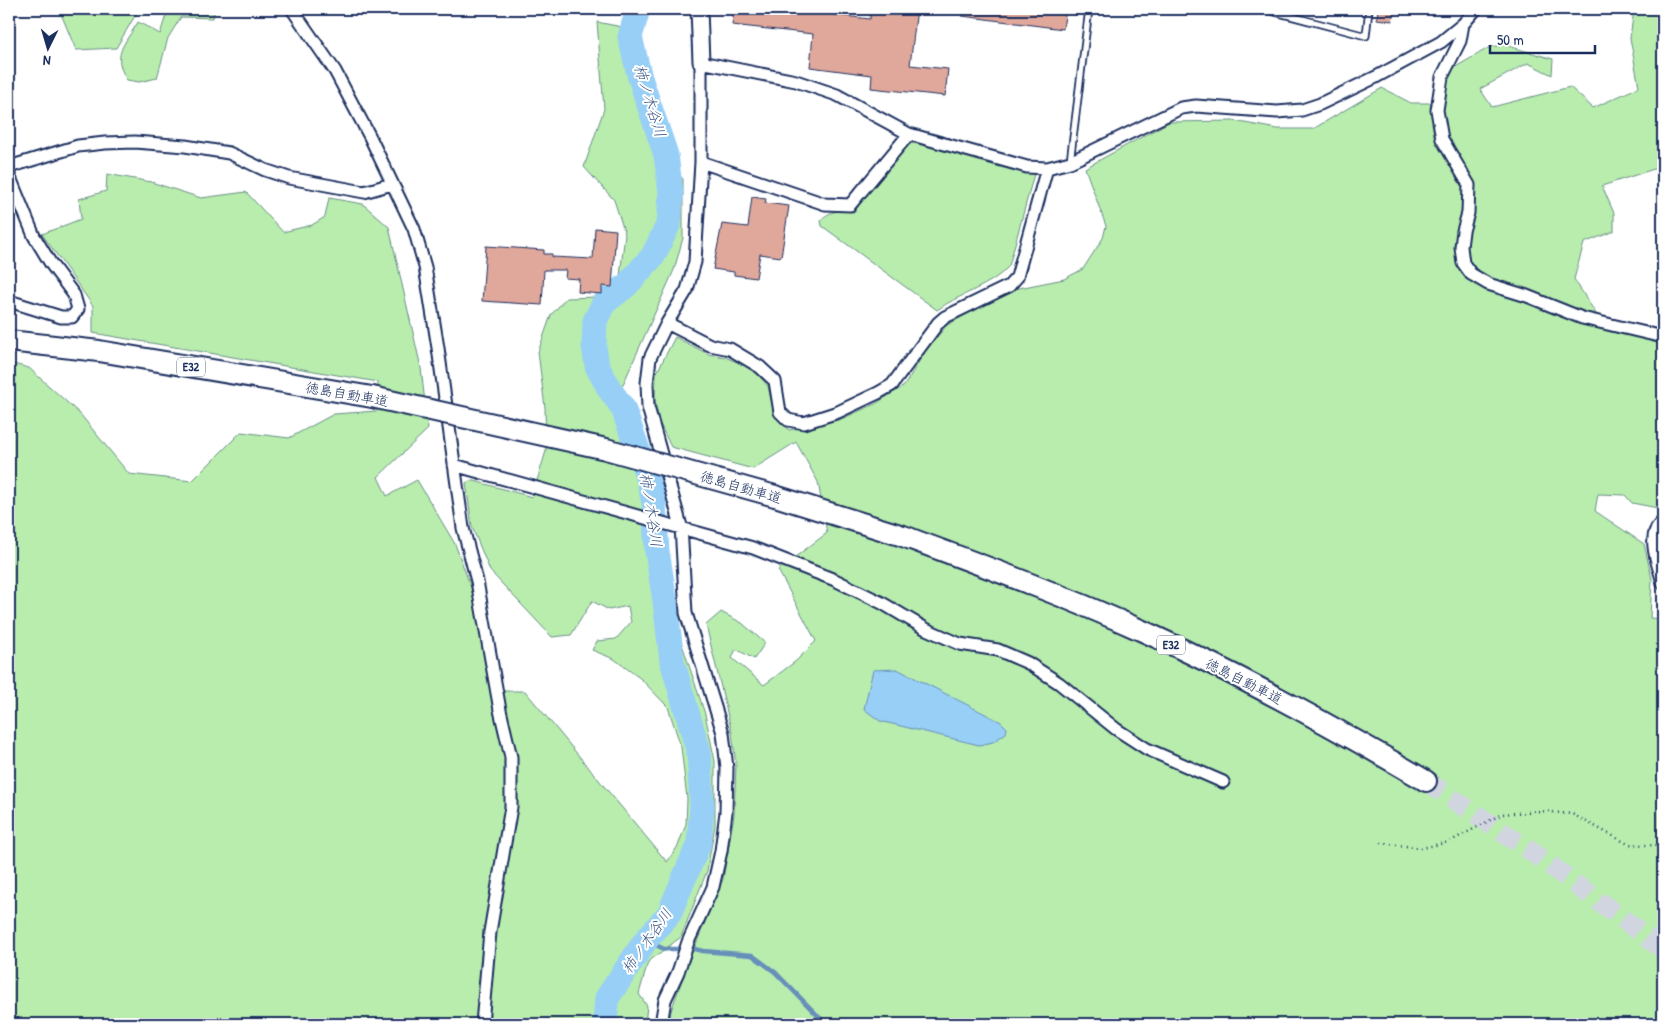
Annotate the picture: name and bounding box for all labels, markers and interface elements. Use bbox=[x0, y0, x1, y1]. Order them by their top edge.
north arrow bbox=[22, 22, 72, 72]
scale bar bbox=[1490, 22, 1594, 54]
text: 50 m bbox=[1497, 29, 1524, 50]
text: N bbox=[42, 52, 51, 71]
water label: 柿ノ木谷川 bbox=[629, 62, 671, 140]
road number: E32 bbox=[177, 358, 205, 377]
street label: 徳島自動車道 bbox=[304, 377, 390, 410]
street label: 徳島自動車道 bbox=[698, 466, 784, 507]
water label: 柿ノ木谷川 bbox=[635, 471, 668, 549]
road number: E32 bbox=[1157, 636, 1185, 654]
street label: 徳島自動車道 bbox=[1202, 653, 1286, 708]
water label: 柿ノ木谷川 bbox=[616, 904, 677, 977]

